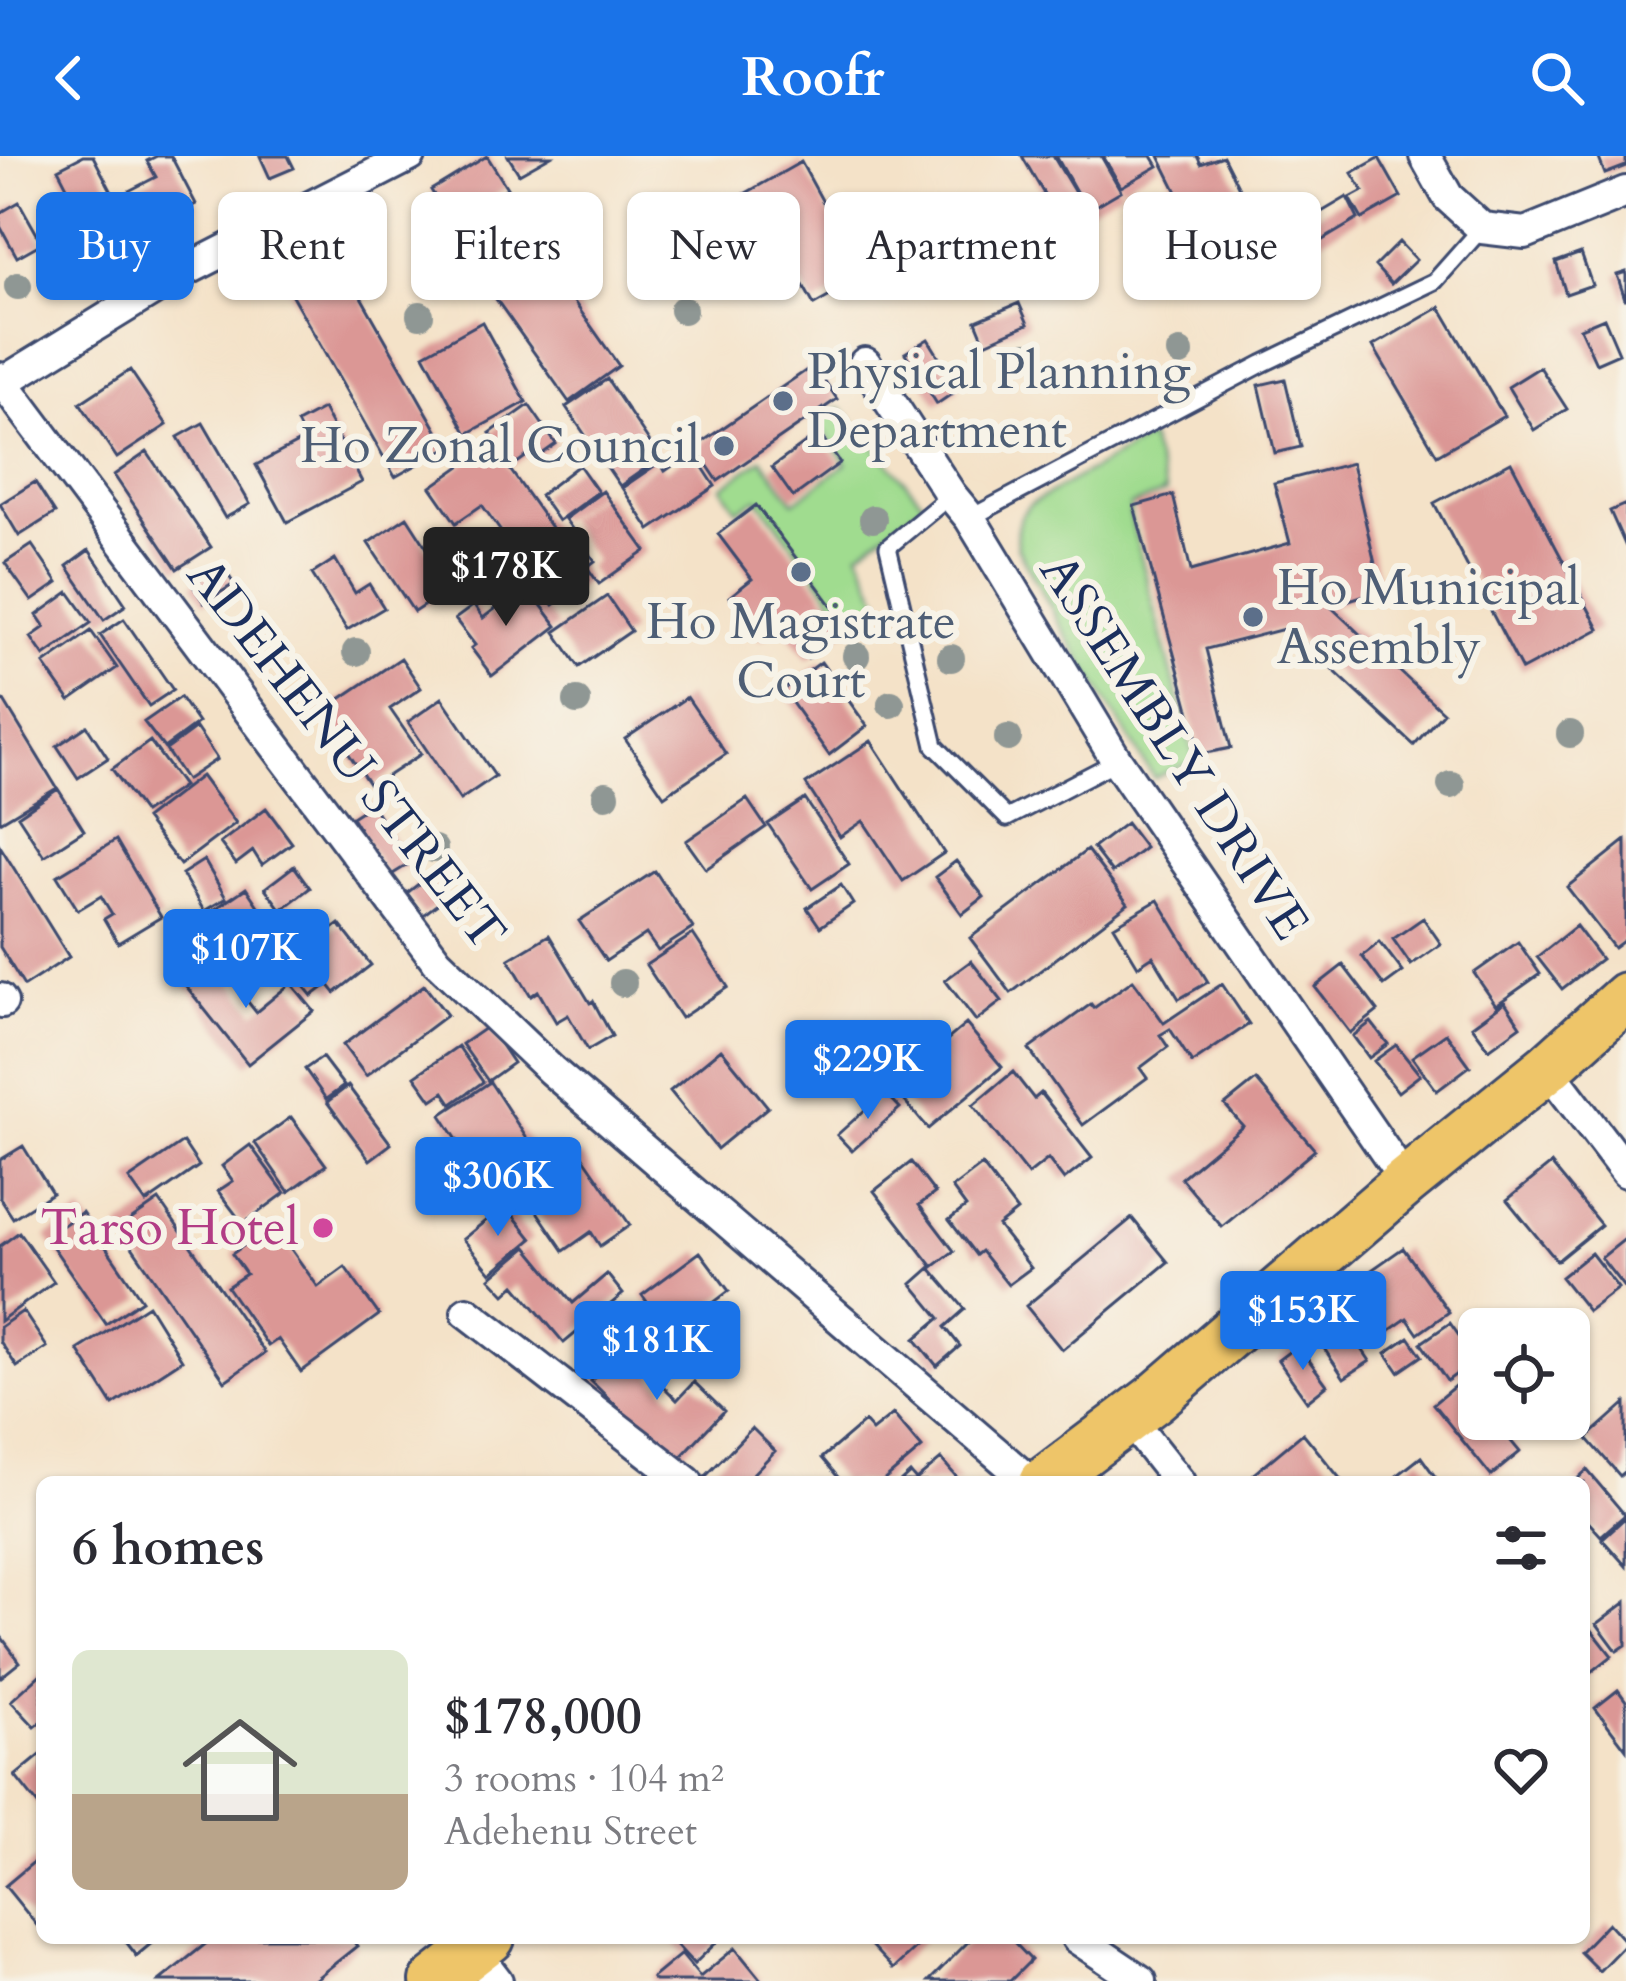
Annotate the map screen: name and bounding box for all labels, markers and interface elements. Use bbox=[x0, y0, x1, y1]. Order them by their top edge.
text: Roofr bbox=[741, 42, 885, 115]
icon: back bbox=[36, 45, 102, 111]
icon: search bbox=[1524, 45, 1590, 111]
chip: Buy bbox=[36, 192, 194, 300]
chip: Rent bbox=[218, 192, 387, 300]
chip: Filters bbox=[411, 192, 603, 300]
chip: New bbox=[627, 192, 800, 300]
chip: Apartment bbox=[824, 192, 1099, 300]
chip: House bbox=[1123, 192, 1321, 300]
place label: Physical Planning Department bbox=[807, 337, 1191, 466]
marker: Physical Planning Department bbox=[770, 388, 796, 414]
place label: Ho Zonal Council bbox=[300, 411, 700, 481]
marker: Ho Zonal Council bbox=[711, 433, 737, 459]
pin: $178K bbox=[422, 527, 590, 629]
text: $178K bbox=[450, 539, 562, 592]
street label: ASSEMBLY DRIVE bbox=[1023, 540, 1325, 954]
street label: ADEHENU STREET bbox=[170, 543, 522, 965]
place label: Ho Municipal Assembly bbox=[1277, 553, 1580, 682]
marker: Ho Magistrate Court bbox=[788, 559, 814, 585]
place label: Ho Magistrate Court bbox=[646, 587, 956, 716]
marker: Ho Municipal Assembly bbox=[1240, 604, 1266, 630]
pin: $107K bbox=[162, 909, 330, 1011]
text: $107K bbox=[190, 921, 302, 974]
pin: $229K bbox=[784, 1020, 952, 1122]
text: $229K bbox=[812, 1032, 924, 1085]
pin: $306K bbox=[414, 1137, 582, 1239]
text: $306K bbox=[442, 1149, 554, 1202]
place label: Tarso Hotel bbox=[40, 1193, 299, 1263]
marker: Tarso Hotel bbox=[310, 1215, 336, 1241]
pin: $153K bbox=[1219, 1271, 1387, 1373]
text: $153K bbox=[1247, 1283, 1359, 1336]
pin: $181K bbox=[573, 1301, 741, 1403]
map controls bbox=[1458, 1308, 1590, 1440]
button: locate bbox=[1458, 1308, 1590, 1440]
text: $181K bbox=[601, 1313, 713, 1366]
text: 6 homes bbox=[72, 1513, 264, 1583]
icon: filters bbox=[1488, 1515, 1554, 1581]
text: $178,000 bbox=[444, 1682, 642, 1752]
icon: home bbox=[168, 1698, 312, 1842]
icon: heart bbox=[1488, 1737, 1554, 1803]
text: 3 rooms · 104 m² bbox=[444, 1752, 724, 1805]
text: Adehenu Street bbox=[444, 1805, 697, 1858]

